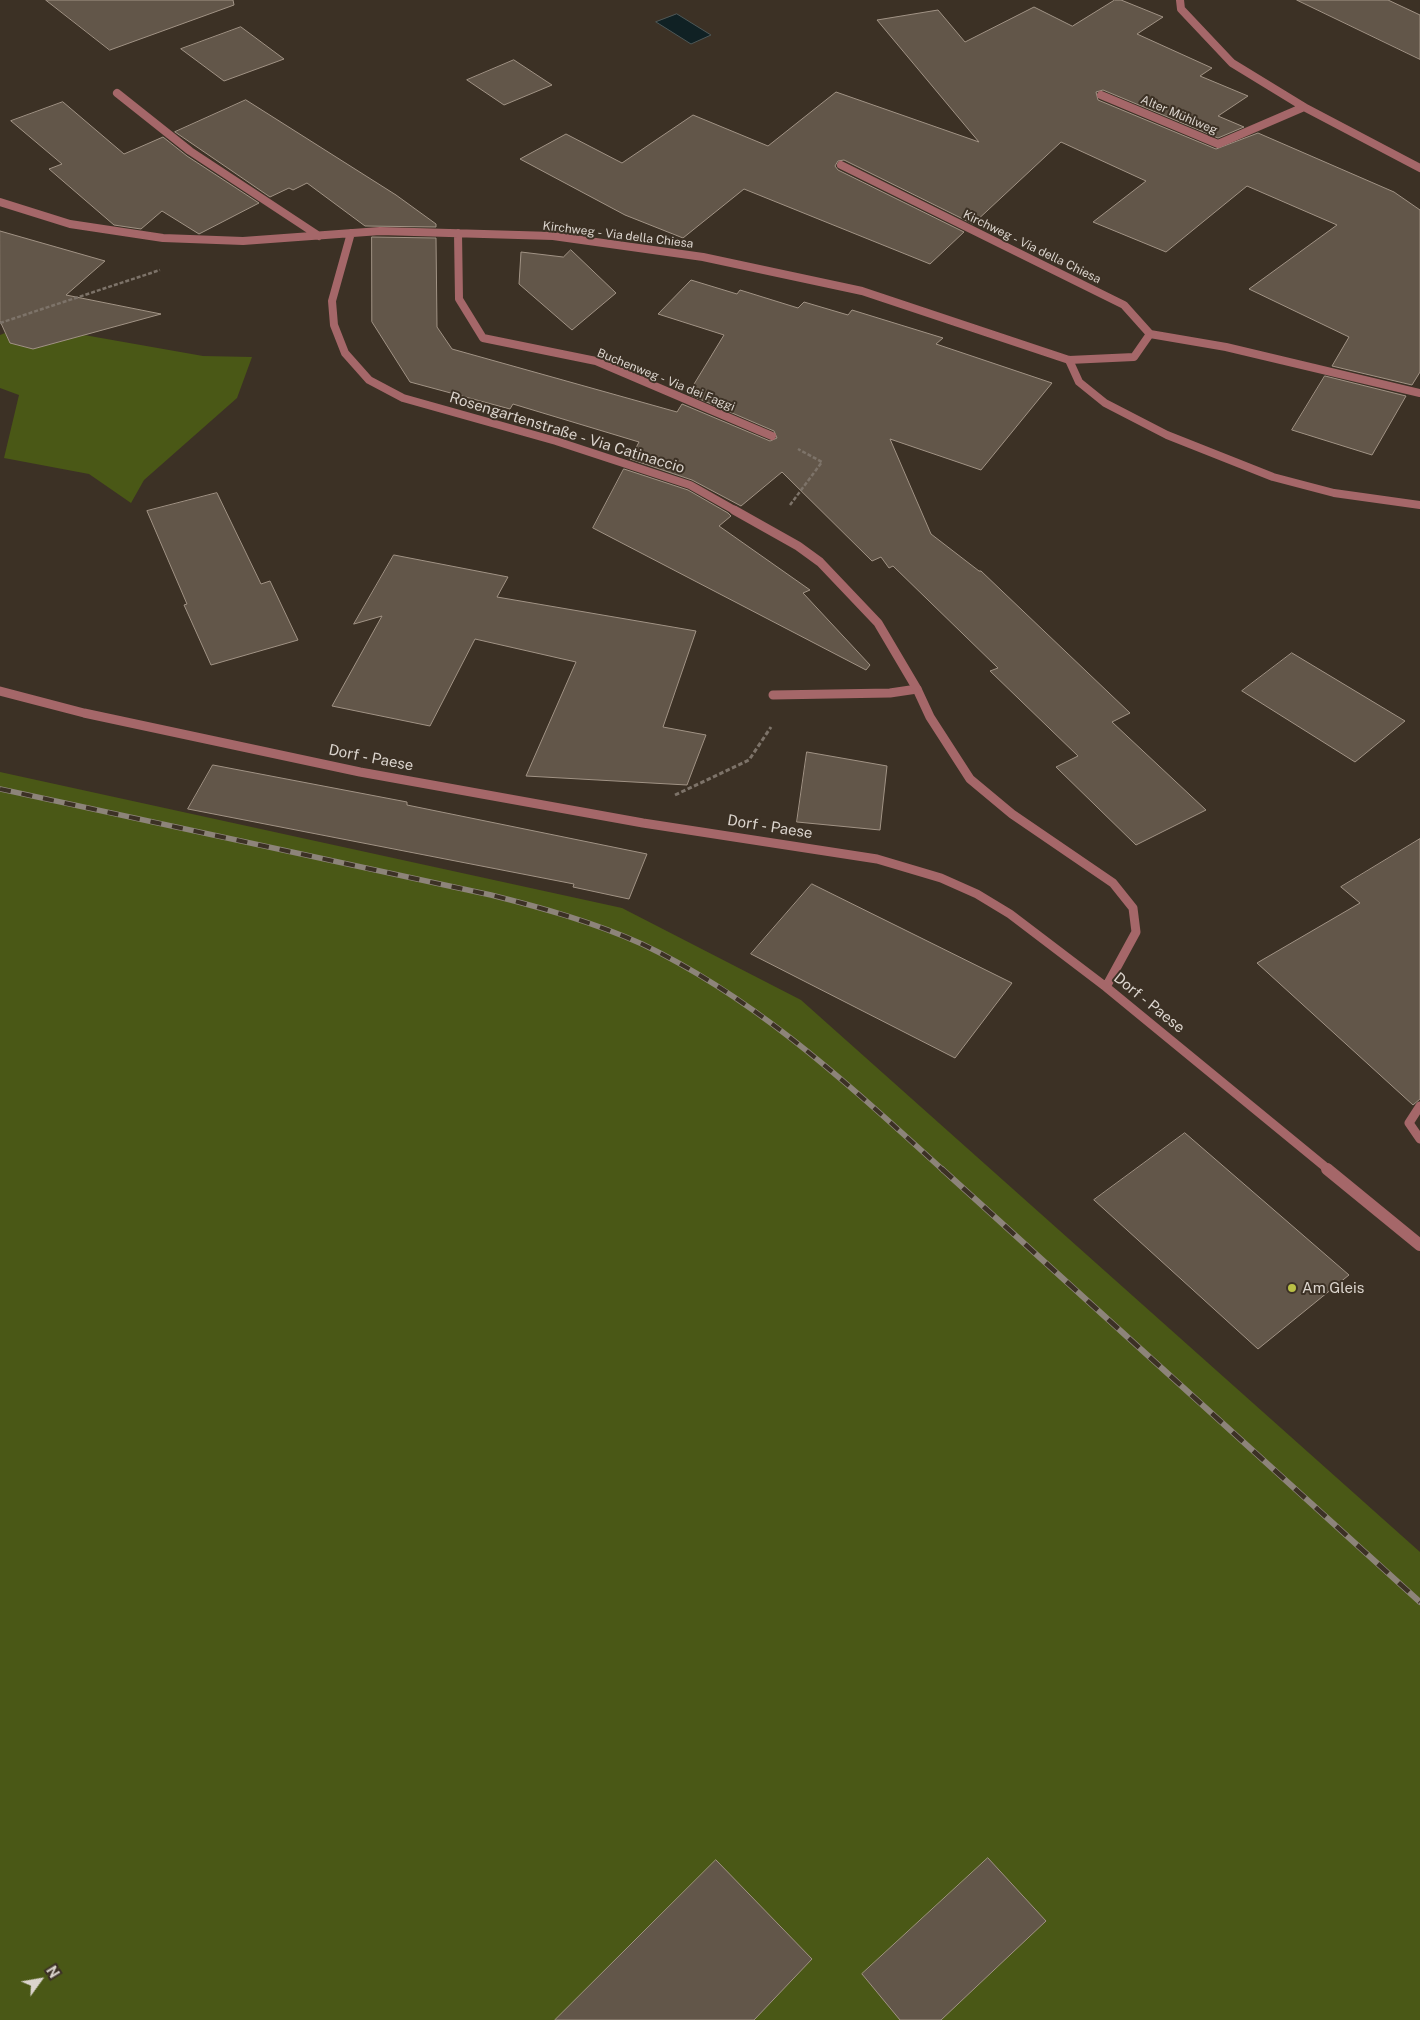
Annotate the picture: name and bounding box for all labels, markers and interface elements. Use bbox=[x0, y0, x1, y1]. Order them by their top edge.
street label: Alter Mühlweg bbox=[1138, 92, 1220, 138]
street label: Kirchweg - Via della Chiesa bbox=[961, 207, 1103, 287]
street label: Kirchweg - Via della Chiesa bbox=[542, 219, 694, 251]
street label: Buchenweg - Via dei Faggi bbox=[595, 346, 737, 414]
street label: Rosengartenstraße - Via Catinaccio bbox=[447, 389, 687, 477]
street label: Dorf - Paese bbox=[327, 741, 415, 775]
street label: Dorf - Paese bbox=[726, 811, 814, 843]
street label: Dorf - Paese bbox=[1110, 969, 1188, 1037]
place label: Am Gleis bbox=[1302, 1279, 1364, 1297]
marker: Am Gleis bbox=[1286, 1282, 1298, 1294]
north arrow bbox=[15, 1955, 65, 2005]
text: N bbox=[43, 1963, 62, 1981]

